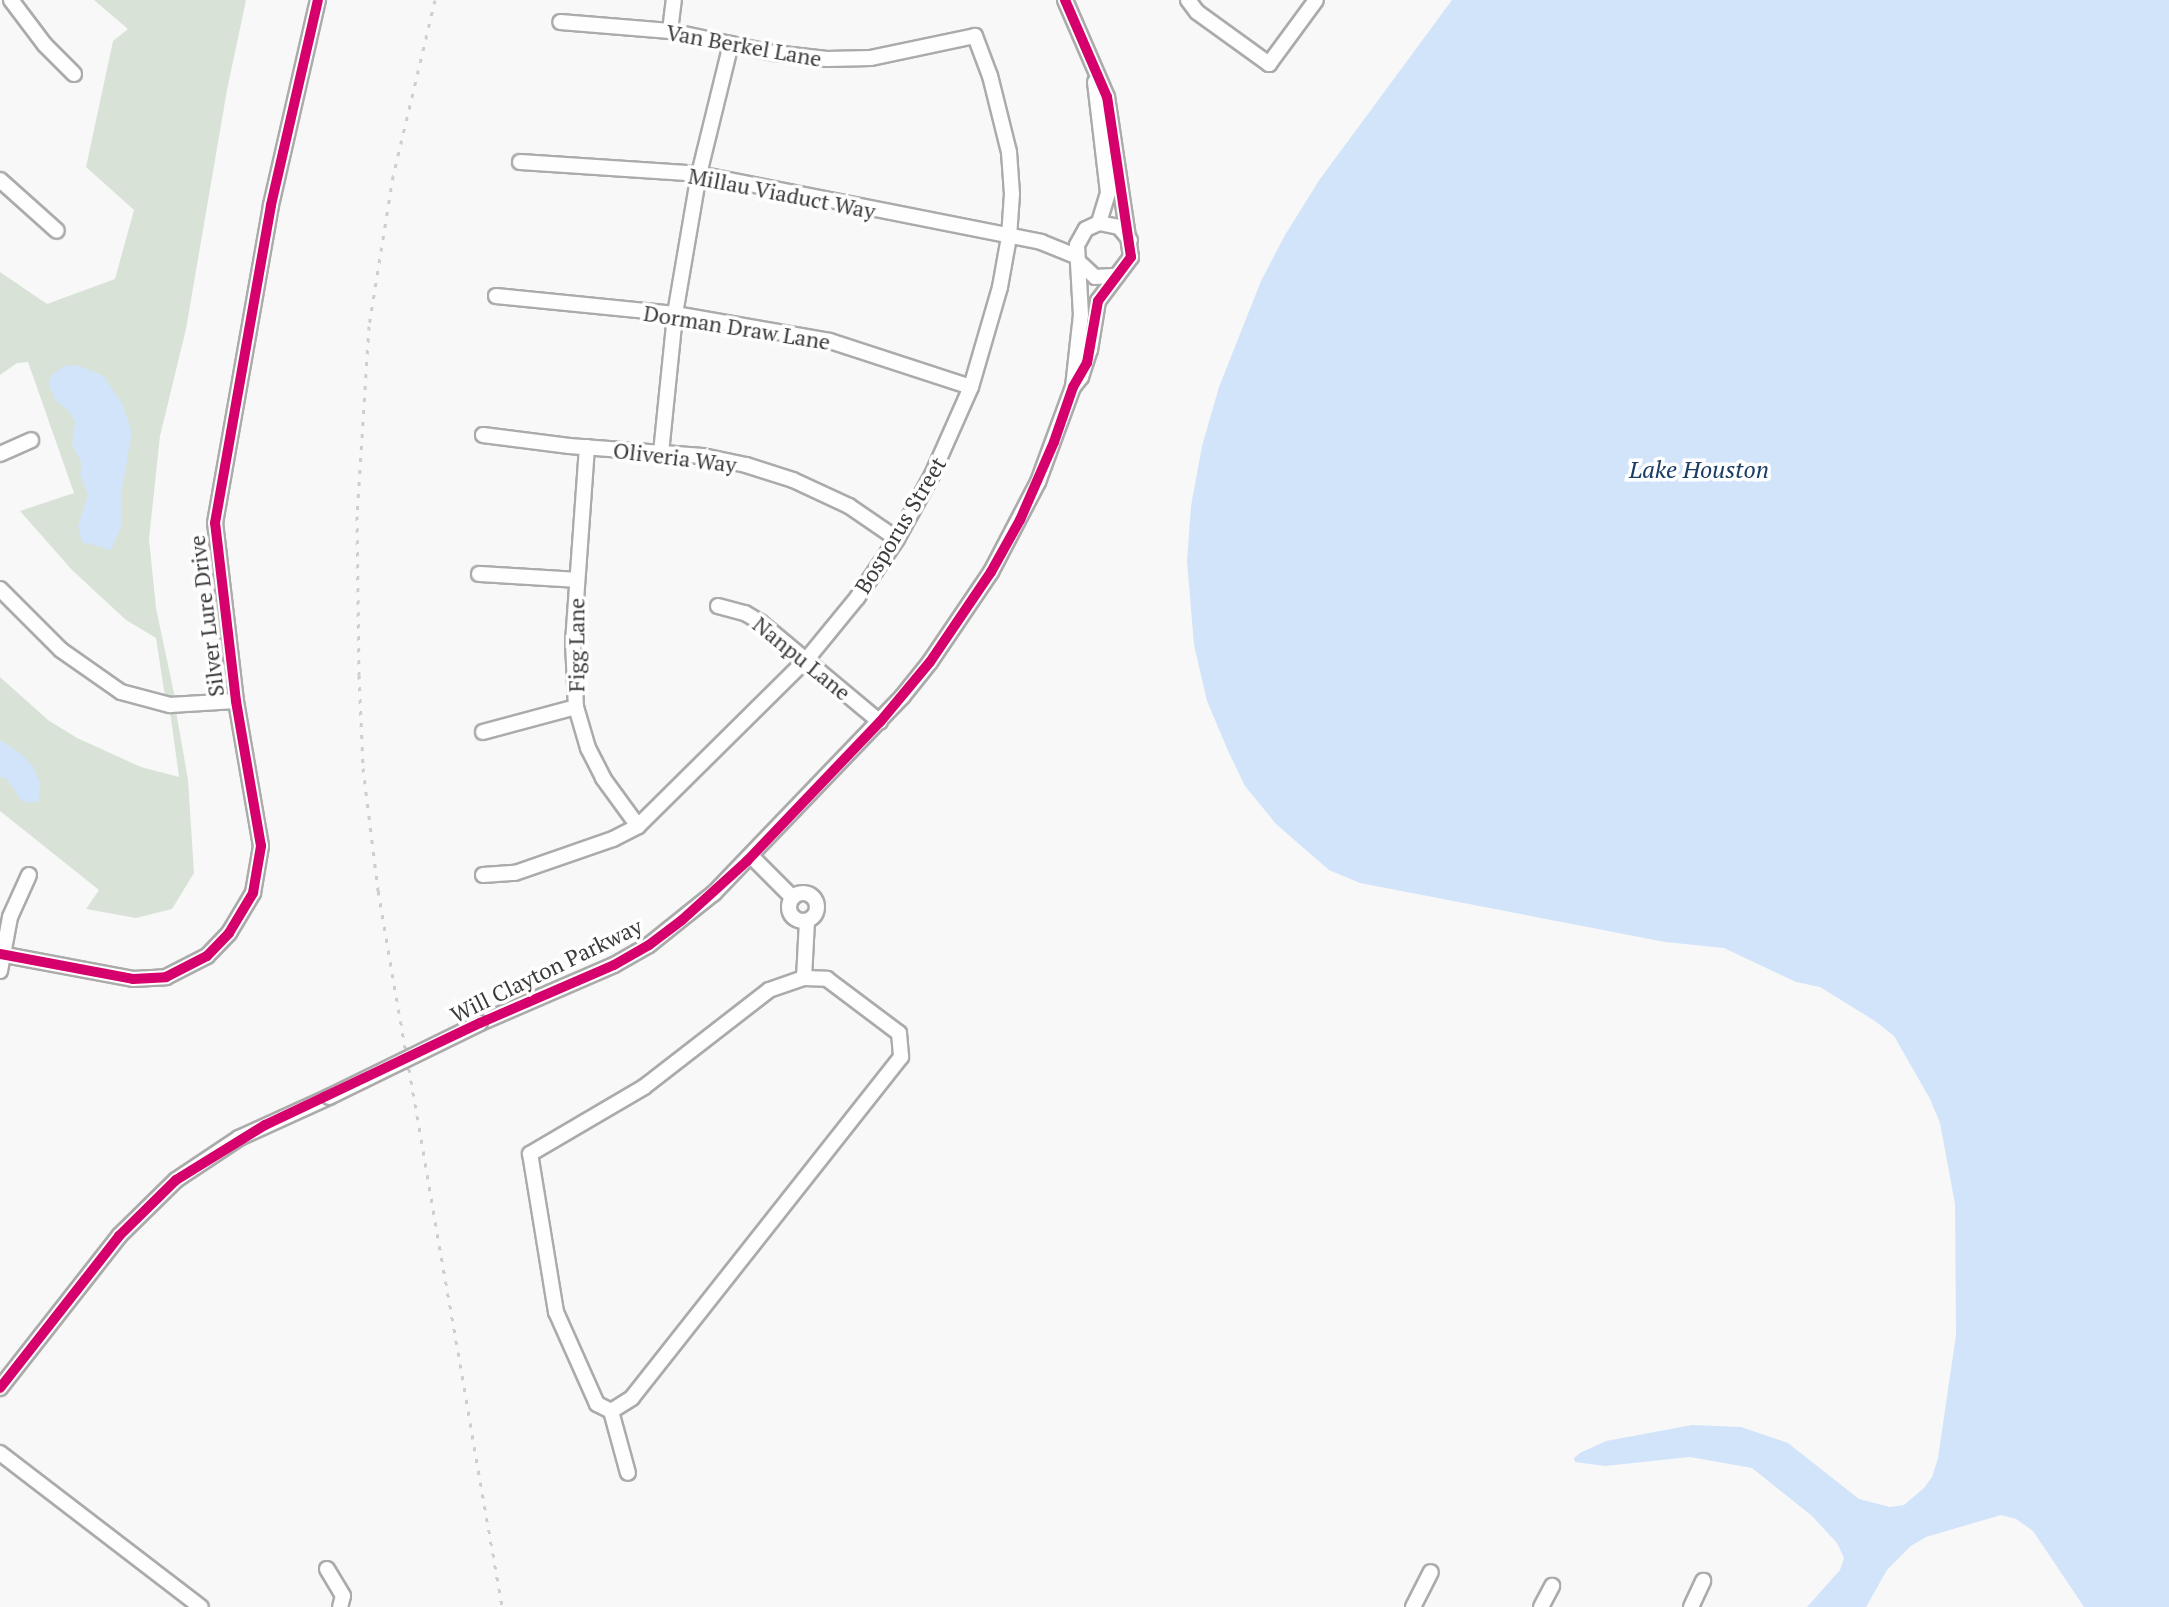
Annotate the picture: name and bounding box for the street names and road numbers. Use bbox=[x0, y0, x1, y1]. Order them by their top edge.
street label: Van Berkel Lane bbox=[664, 18, 824, 72]
street label: Millau Viaduct Way bbox=[686, 162, 878, 224]
street label: Dorman Draw Lane bbox=[642, 299, 832, 355]
street label: Oliveria Way bbox=[612, 436, 738, 478]
street label: Bosporus Street bbox=[849, 452, 951, 598]
street label: Silver Lure Drive bbox=[183, 534, 229, 698]
street label: Figg Lane bbox=[563, 598, 589, 692]
street label: Nanpu Lane bbox=[748, 611, 856, 705]
street label: Will Clayton Parkway bbox=[446, 912, 646, 1028]

